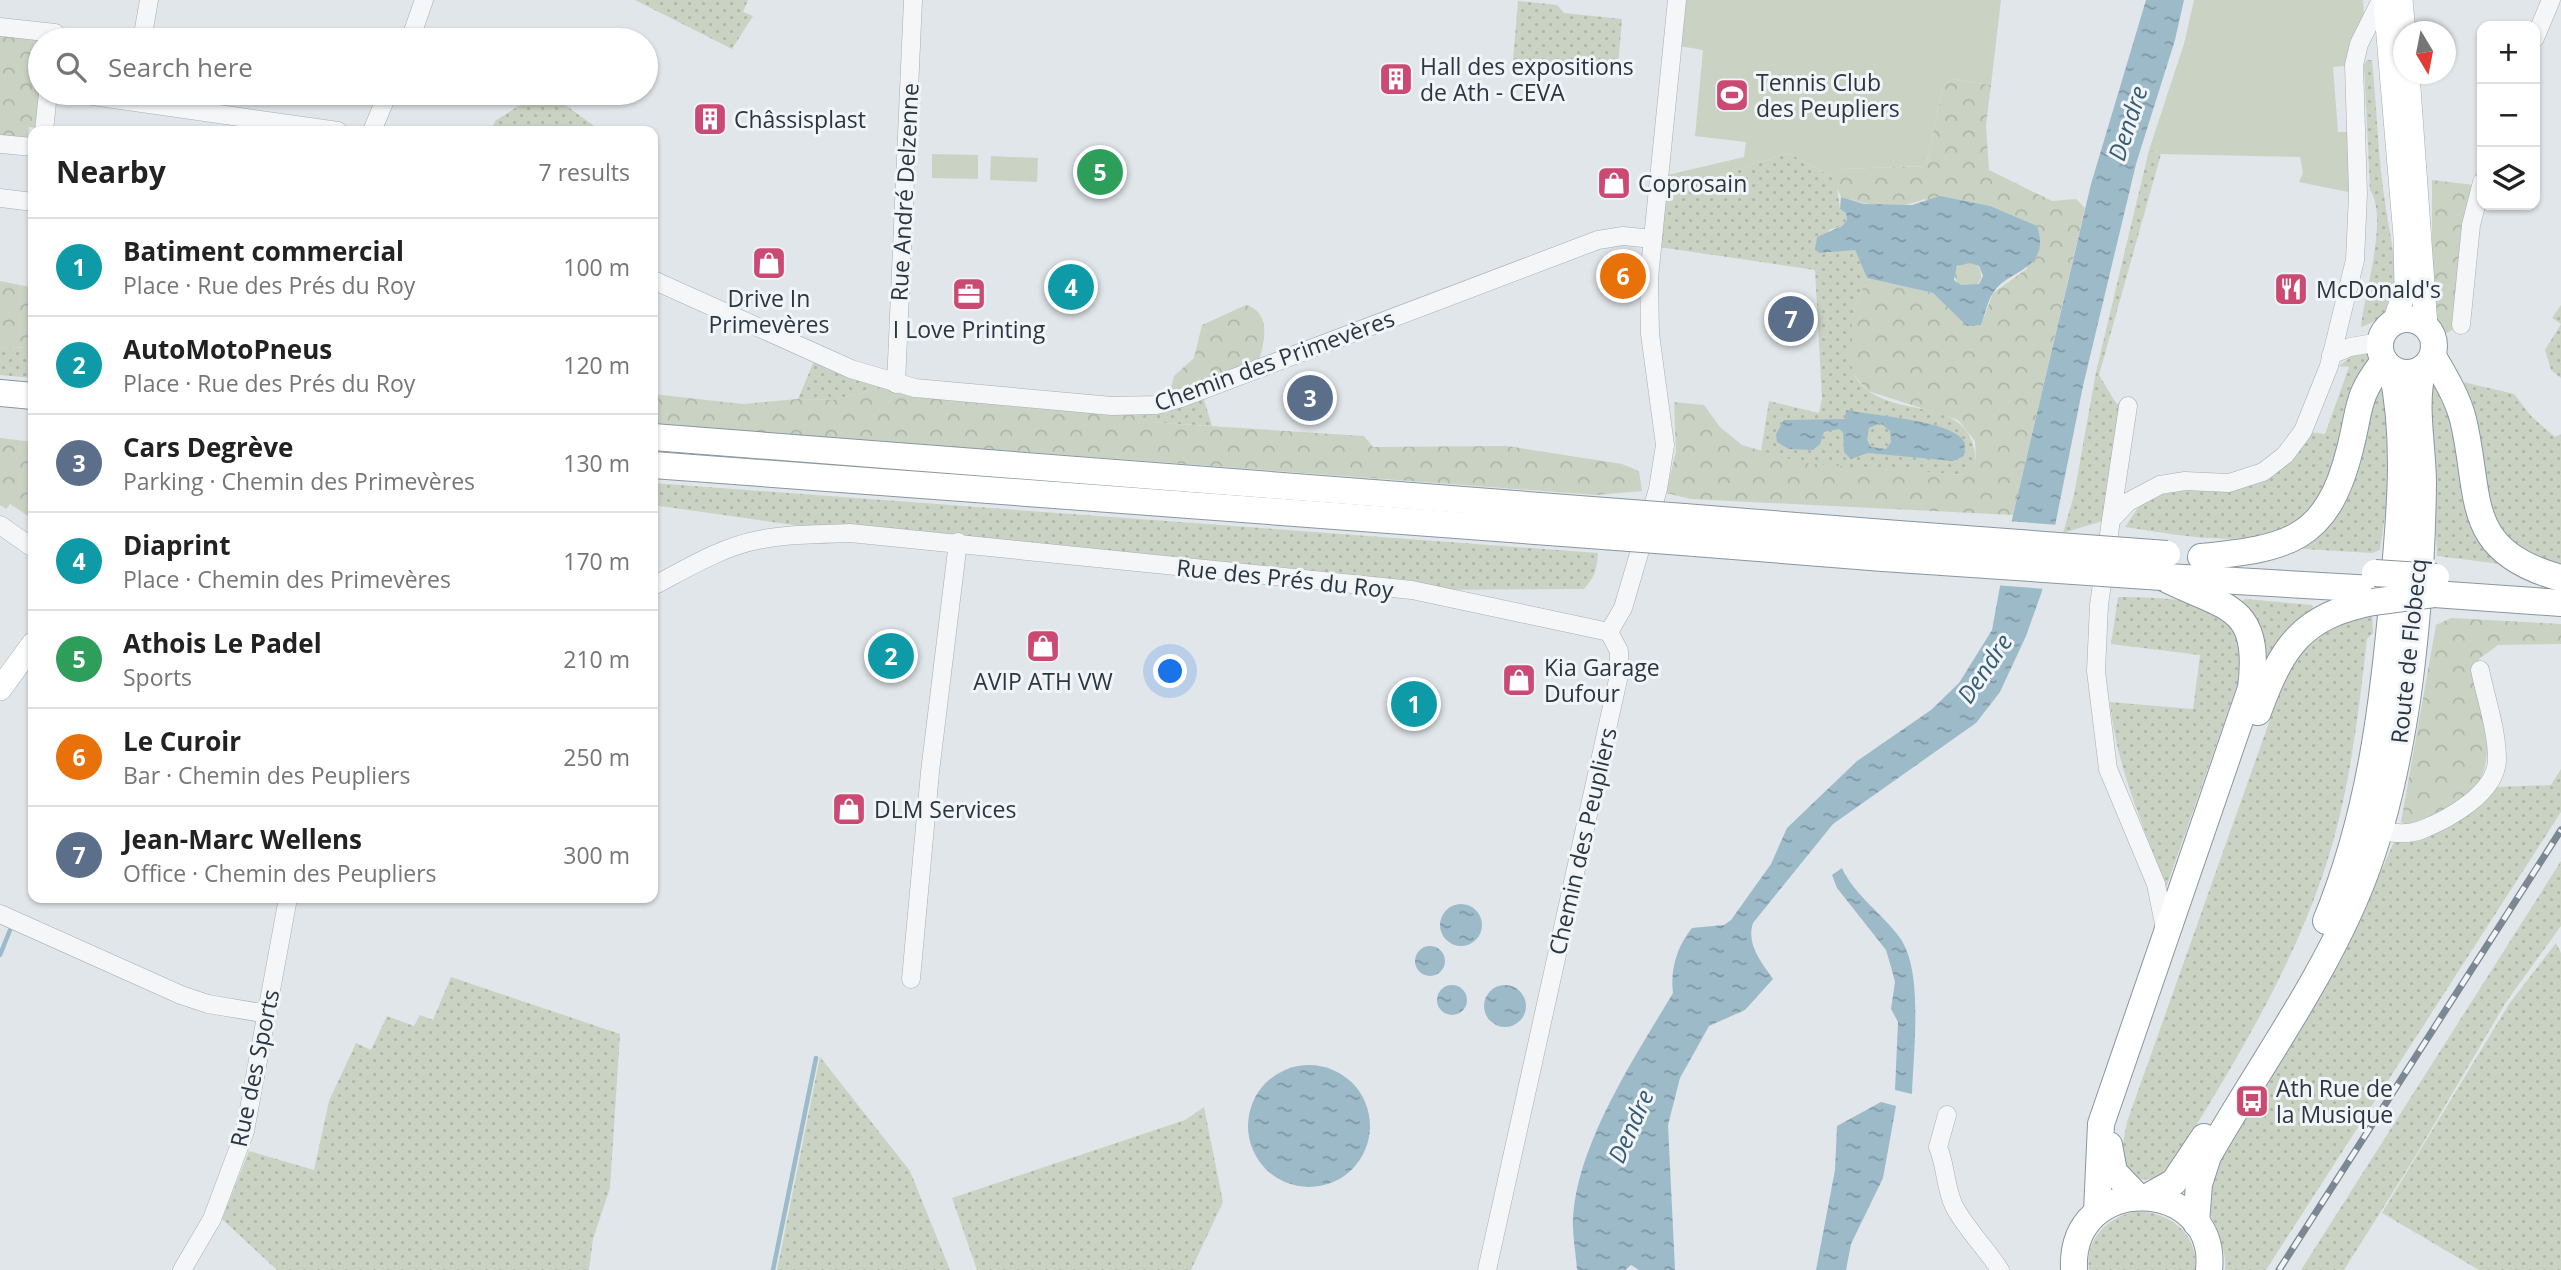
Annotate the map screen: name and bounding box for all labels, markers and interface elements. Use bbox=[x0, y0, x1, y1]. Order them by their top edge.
north arrow bbox=[2393, 21, 2456, 84]
map controls bbox=[2477, 21, 2540, 210]
button: + bbox=[2477, 21, 2540, 84]
search box bbox=[28, 28, 658, 105]
icon: search bbox=[52, 48, 90, 86]
text: Search here bbox=[108, 49, 253, 85]
place label: Hall des expositions de Ath - CEVA bbox=[1420, 50, 1634, 108]
building icon: Hall des expositions de Ath - CEVA bbox=[1377, 60, 1415, 98]
place label: Tennis Club des Peupliers bbox=[1756, 66, 1900, 124]
sports icon: Tennis Club des Peupliers bbox=[1713, 76, 1751, 114]
water label: Dendre bbox=[2099, 81, 2155, 165]
street label: Rue André Delzenne bbox=[882, 82, 926, 302]
button: − bbox=[2477, 84, 2540, 147]
building icon: Châssisplast bbox=[691, 100, 729, 138]
place label: Châssisplast bbox=[734, 103, 866, 135]
pin: 5 bbox=[1077, 146, 1123, 198]
button: layers bbox=[2477, 147, 2540, 210]
text: Nearby bbox=[56, 151, 166, 192]
text: 7 results bbox=[539, 156, 630, 188]
shop icon: Coprosain bbox=[1595, 164, 1633, 202]
place label: Coprosain bbox=[1638, 167, 1747, 199]
text: Batiment commercial bbox=[123, 233, 404, 269]
shop icon: Drive In Primevères bbox=[750, 244, 788, 282]
pin: 6 bbox=[1600, 250, 1646, 302]
text: 1 bbox=[72, 251, 86, 283]
text: 100 m bbox=[563, 251, 630, 283]
pin: 4 bbox=[1048, 261, 1094, 313]
text: Place · Rue des Prés du Roy bbox=[123, 269, 415, 301]
restaurant icon: McDonald's bbox=[2272, 270, 2310, 308]
place label: McDonald's bbox=[2316, 273, 2441, 305]
office icon: I Love Printing bbox=[950, 275, 988, 313]
place label: Drive In Primevères bbox=[709, 282, 829, 340]
pin: 7 bbox=[1768, 293, 1814, 345]
street label: Chemin des Primevères bbox=[1149, 302, 1399, 418]
place label: I Love Printing bbox=[893, 313, 1046, 345]
text: AutoMotoPneus bbox=[123, 331, 332, 367]
text: 2 bbox=[72, 349, 86, 381]
text: 120 m bbox=[563, 349, 630, 381]
text: Place · Rue des Prés du Roy bbox=[123, 367, 415, 399]
pin: 3 bbox=[1287, 372, 1333, 424]
text: Cars Degrève bbox=[123, 429, 293, 465]
text: 3 bbox=[72, 447, 86, 479]
text: 130 m bbox=[563, 447, 630, 479]
text: Parking · Chemin des Primevères bbox=[123, 465, 475, 497]
text: Diaprint bbox=[123, 527, 230, 563]
text: 4 bbox=[72, 545, 86, 577]
text: 170 m bbox=[563, 545, 630, 577]
street label: Rue des Prés du Roy bbox=[1175, 551, 1396, 605]
street label: Route de Flobecq bbox=[2382, 557, 2434, 745]
text: Place · Chemin des Primevères bbox=[123, 563, 451, 595]
text: Athois Le Padel bbox=[123, 625, 322, 661]
shop icon: AVIP ATH VW bbox=[1024, 627, 1062, 665]
water label: Dendre bbox=[1949, 627, 2019, 709]
pin: 2 bbox=[868, 630, 914, 682]
text: 5 bbox=[72, 643, 86, 675]
text: 210 m bbox=[563, 643, 630, 675]
place label: Kia Garage Dufour bbox=[1544, 651, 1660, 709]
your location bbox=[1153, 654, 1187, 688]
text: Sports bbox=[123, 661, 192, 693]
shop icon: Kia Garage Dufour bbox=[1500, 661, 1538, 699]
place label: AVIP ATH VW bbox=[973, 665, 1113, 697]
pin: 1 bbox=[1391, 678, 1437, 730]
text: Le Curoir bbox=[123, 723, 241, 759]
street label: Chemin des Peupliers bbox=[1540, 724, 1624, 958]
text: 6 bbox=[72, 741, 86, 773]
text: 250 m bbox=[563, 741, 630, 773]
text: Bar · Chemin des Peupliers bbox=[123, 759, 410, 791]
shop icon: DLM Services bbox=[830, 790, 868, 828]
place label: DLM Services bbox=[874, 793, 1016, 825]
text: Jean-Marc Wellens bbox=[123, 821, 362, 857]
text: 7 bbox=[72, 839, 86, 871]
text: 300 m bbox=[563, 839, 630, 871]
text: Office · Chemin des Peupliers bbox=[123, 857, 437, 889]
street label: Rue des Sports bbox=[222, 986, 286, 1150]
place label: Ath Rue de la Musique bbox=[2276, 1072, 2393, 1130]
bus stop icon: Ath Rue de la Musique bbox=[2233, 1082, 2271, 1120]
water label: Dendre bbox=[1599, 1084, 1661, 1168]

